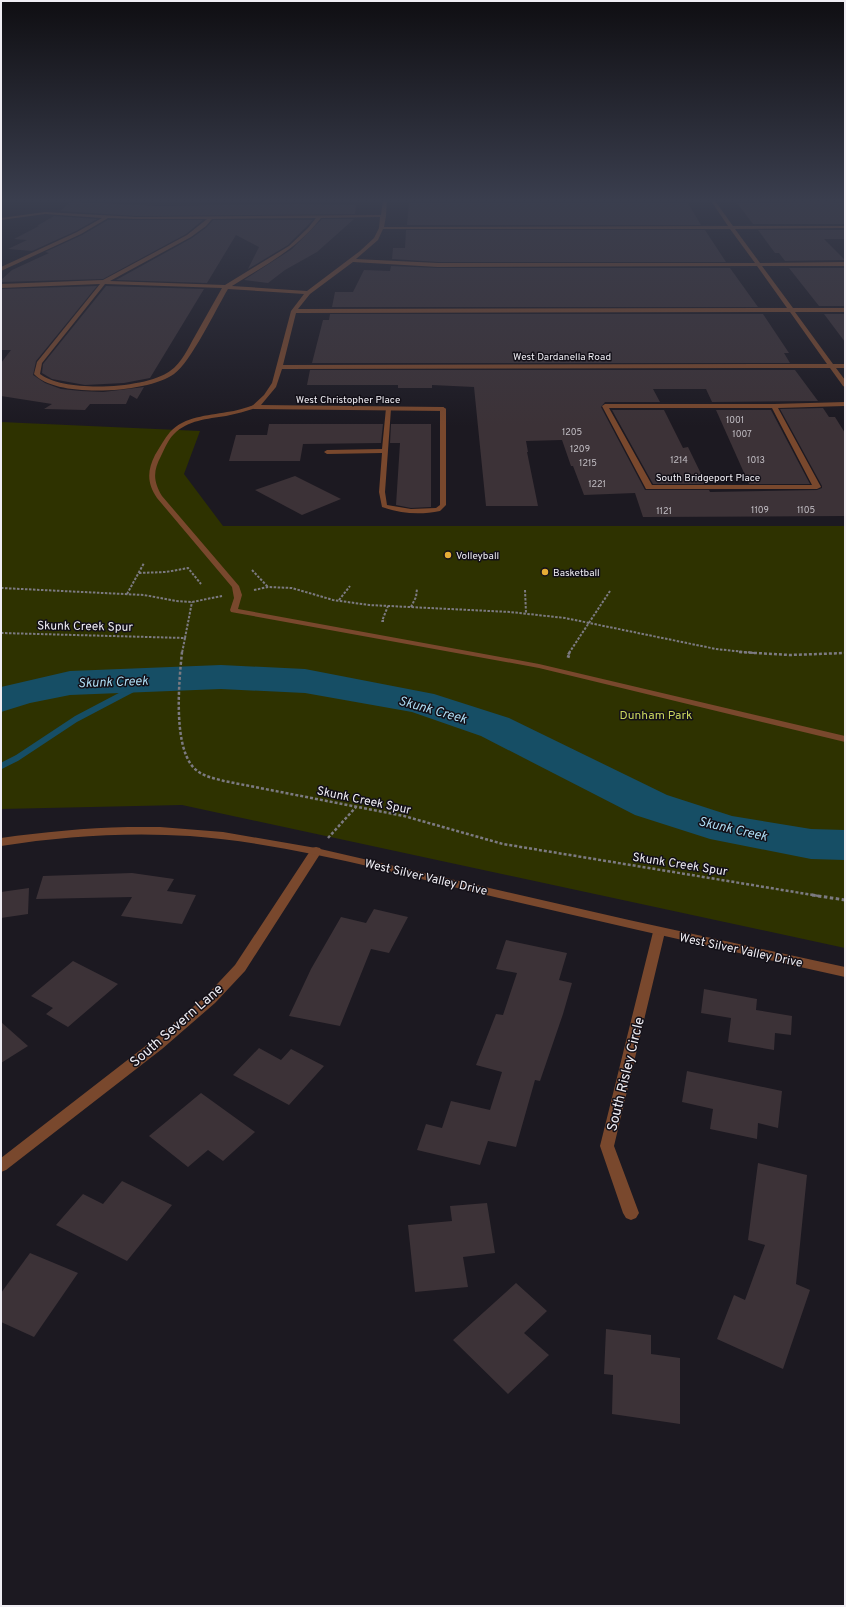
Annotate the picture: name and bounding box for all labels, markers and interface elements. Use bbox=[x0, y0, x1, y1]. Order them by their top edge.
street label: West Dardanella Road bbox=[513, 351, 611, 364]
street label: West Christopher Place bbox=[296, 394, 400, 407]
house number: 1001 bbox=[726, 415, 744, 426]
house number: 1205 bbox=[562, 427, 582, 438]
house number: 1007 bbox=[732, 429, 752, 440]
house number: 1209 bbox=[570, 444, 590, 455]
house number: 1214 bbox=[670, 455, 688, 466]
house number: 1013 bbox=[747, 455, 765, 466]
house number: 1215 bbox=[579, 458, 597, 469]
street label: South Bridgeport Place bbox=[656, 472, 760, 485]
house number: 1221 bbox=[588, 479, 606, 490]
house number: 1109 bbox=[751, 505, 769, 516]
house number: 1105 bbox=[797, 505, 815, 516]
house number: 1121 bbox=[656, 506, 672, 517]
marker: Volleyball bbox=[443, 550, 453, 560]
place label: Volleyball bbox=[456, 550, 499, 563]
marker: Basketball bbox=[540, 567, 550, 577]
place label: Basketball bbox=[553, 567, 600, 580]
street label: Skunk Creek Spur bbox=[37, 618, 133, 636]
water label: Skunk Creek bbox=[78, 674, 149, 692]
water label: Skunk Creek bbox=[396, 694, 469, 728]
park label: Dunham Park bbox=[620, 708, 692, 724]
street label: Skunk Creek Spur bbox=[315, 783, 413, 819]
water label: Skunk Creek bbox=[697, 814, 769, 846]
street label: Skunk Creek Spur bbox=[631, 850, 729, 880]
street label: West Silver Valley Drive bbox=[363, 856, 489, 900]
street label: West Silver Valley Drive bbox=[678, 930, 804, 972]
street label: South Severn Lane bbox=[127, 981, 227, 1071]
street label: South Risley Circle bbox=[604, 1016, 649, 1133]

